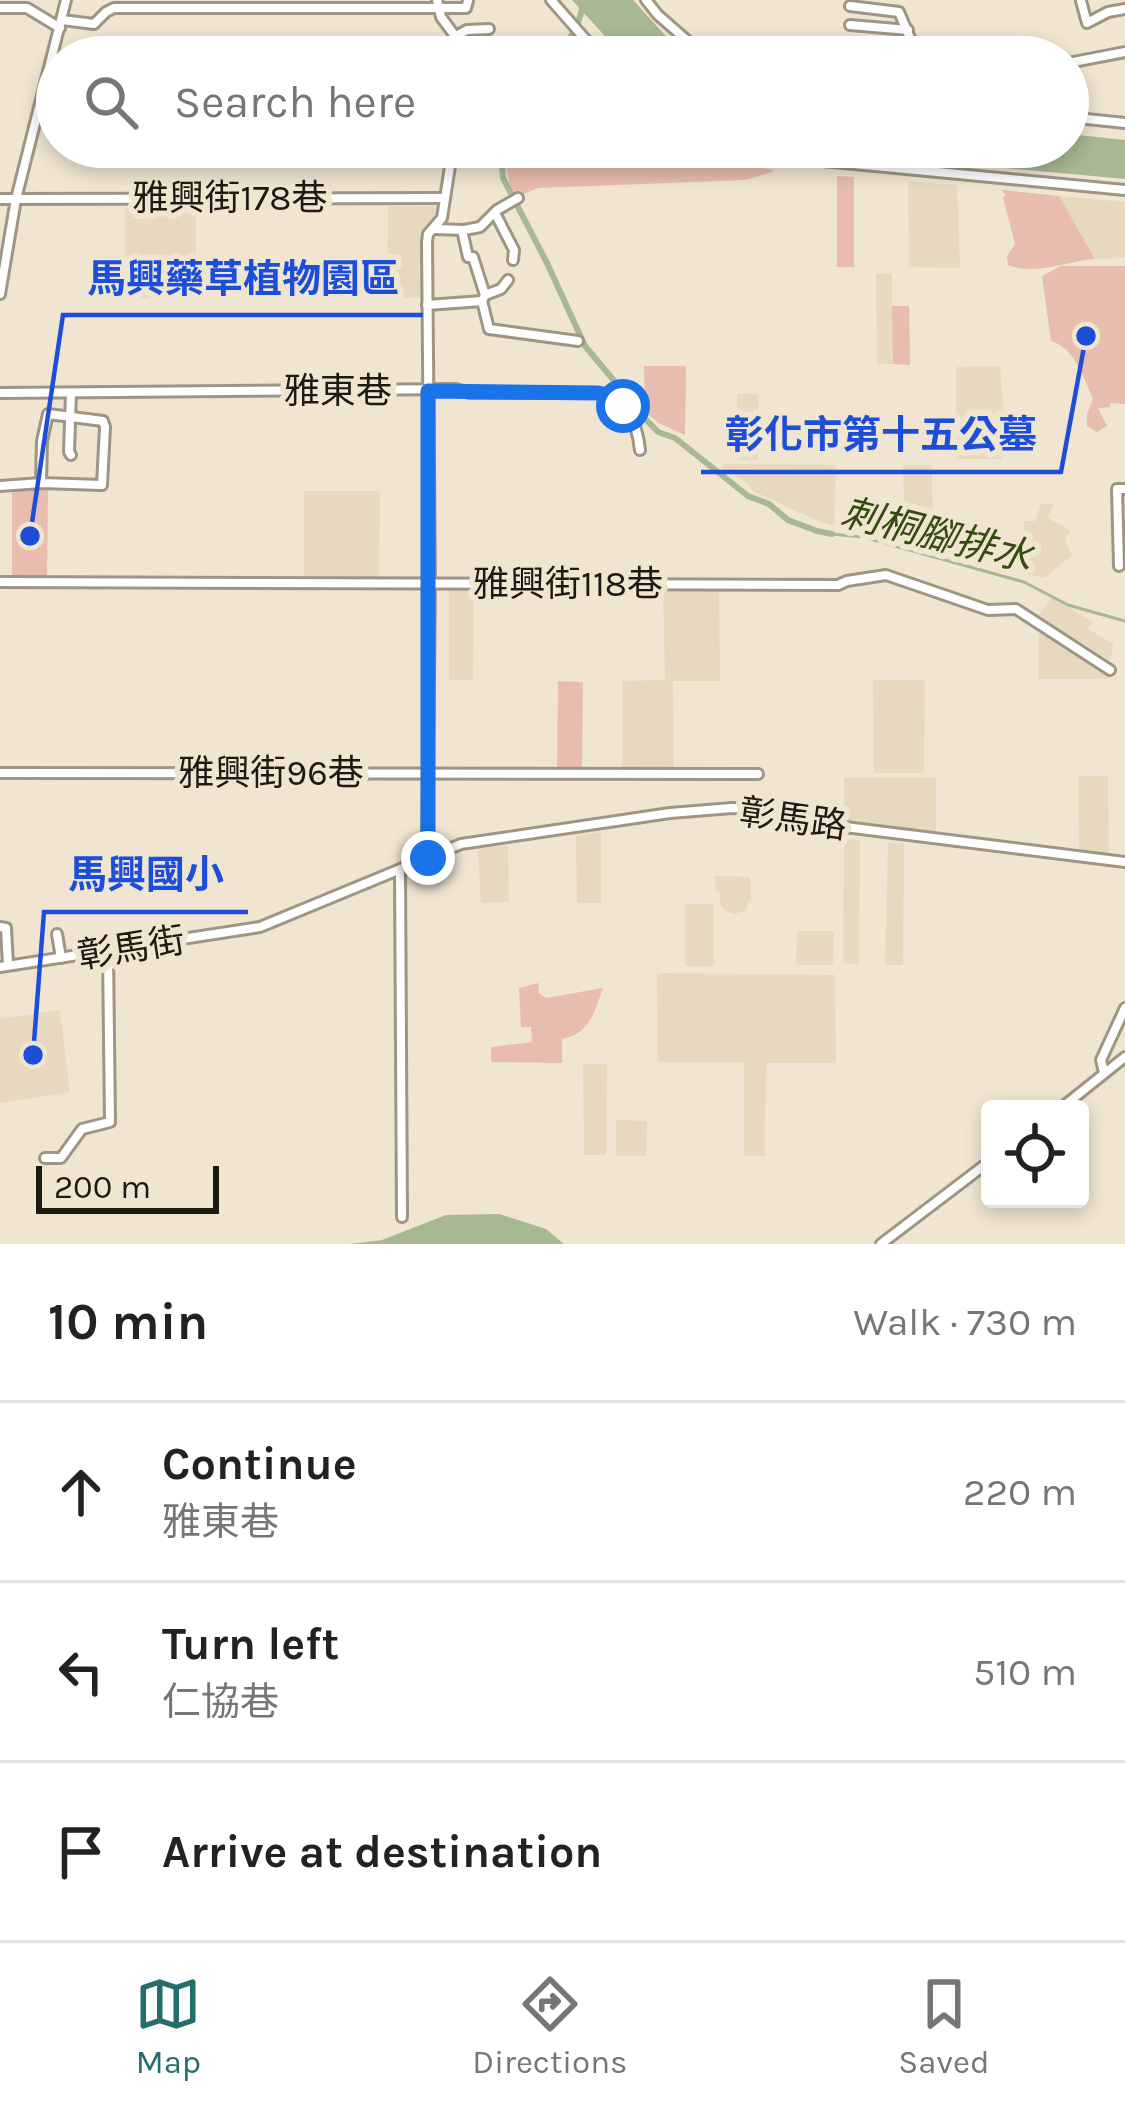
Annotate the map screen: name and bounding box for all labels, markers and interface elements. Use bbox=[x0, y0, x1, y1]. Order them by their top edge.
search box bbox=[36, 36, 1089, 168]
icon: search bbox=[78, 69, 144, 135]
text: Search here bbox=[174, 76, 416, 128]
street label: 雅興街178巷 bbox=[133, 177, 327, 219]
callout: 馬興藥草植物園區 bbox=[63, 240, 423, 315]
text: 馬興藥草植物園區 bbox=[87, 256, 399, 302]
street label: 雅東巷 bbox=[284, 370, 392, 412]
route start bbox=[596, 379, 650, 433]
callout: 彰化市第十五公墓 bbox=[701, 397, 1061, 472]
text: 彰化市第十五公墓 bbox=[725, 412, 1037, 458]
water label: 刺桐腳排水 bbox=[837, 489, 1039, 581]
street label: 雅興街118巷 bbox=[473, 563, 663, 605]
street label: 雅興街96巷 bbox=[178, 752, 364, 794]
street label: 彰馬路 bbox=[737, 791, 849, 847]
route end bbox=[401, 831, 455, 885]
callout: 馬興國小 bbox=[44, 837, 248, 912]
text: 馬興國小 bbox=[68, 852, 224, 898]
street label: 彰馬街 bbox=[74, 919, 188, 977]
map controls bbox=[981, 1100, 1089, 1208]
button: locate bbox=[981, 1100, 1089, 1208]
scale bar bbox=[36, 1160, 219, 1213]
text: 200 m bbox=[54, 1168, 151, 1206]
text: 10 min bbox=[48, 1292, 208, 1352]
text: Walk · 730 m bbox=[853, 1299, 1077, 1345]
text: Continue bbox=[162, 1438, 357, 1490]
icon: ahead bbox=[48, 1459, 114, 1525]
text: 220 m bbox=[963, 1469, 1077, 1515]
text: 雅東巷 bbox=[162, 1499, 279, 1545]
text: Turn left bbox=[162, 1618, 339, 1670]
icon: left bbox=[48, 1639, 114, 1705]
text: 510 m bbox=[973, 1649, 1077, 1695]
text: 仁協巷 bbox=[162, 1679, 279, 1725]
icon: arrive bbox=[48, 1819, 114, 1885]
text: Arrive at destination bbox=[162, 1826, 602, 1878]
tab: Map bbox=[135, 1971, 201, 2081]
tab: Directions bbox=[472, 1971, 627, 2081]
tab: Saved bbox=[898, 1971, 990, 2081]

